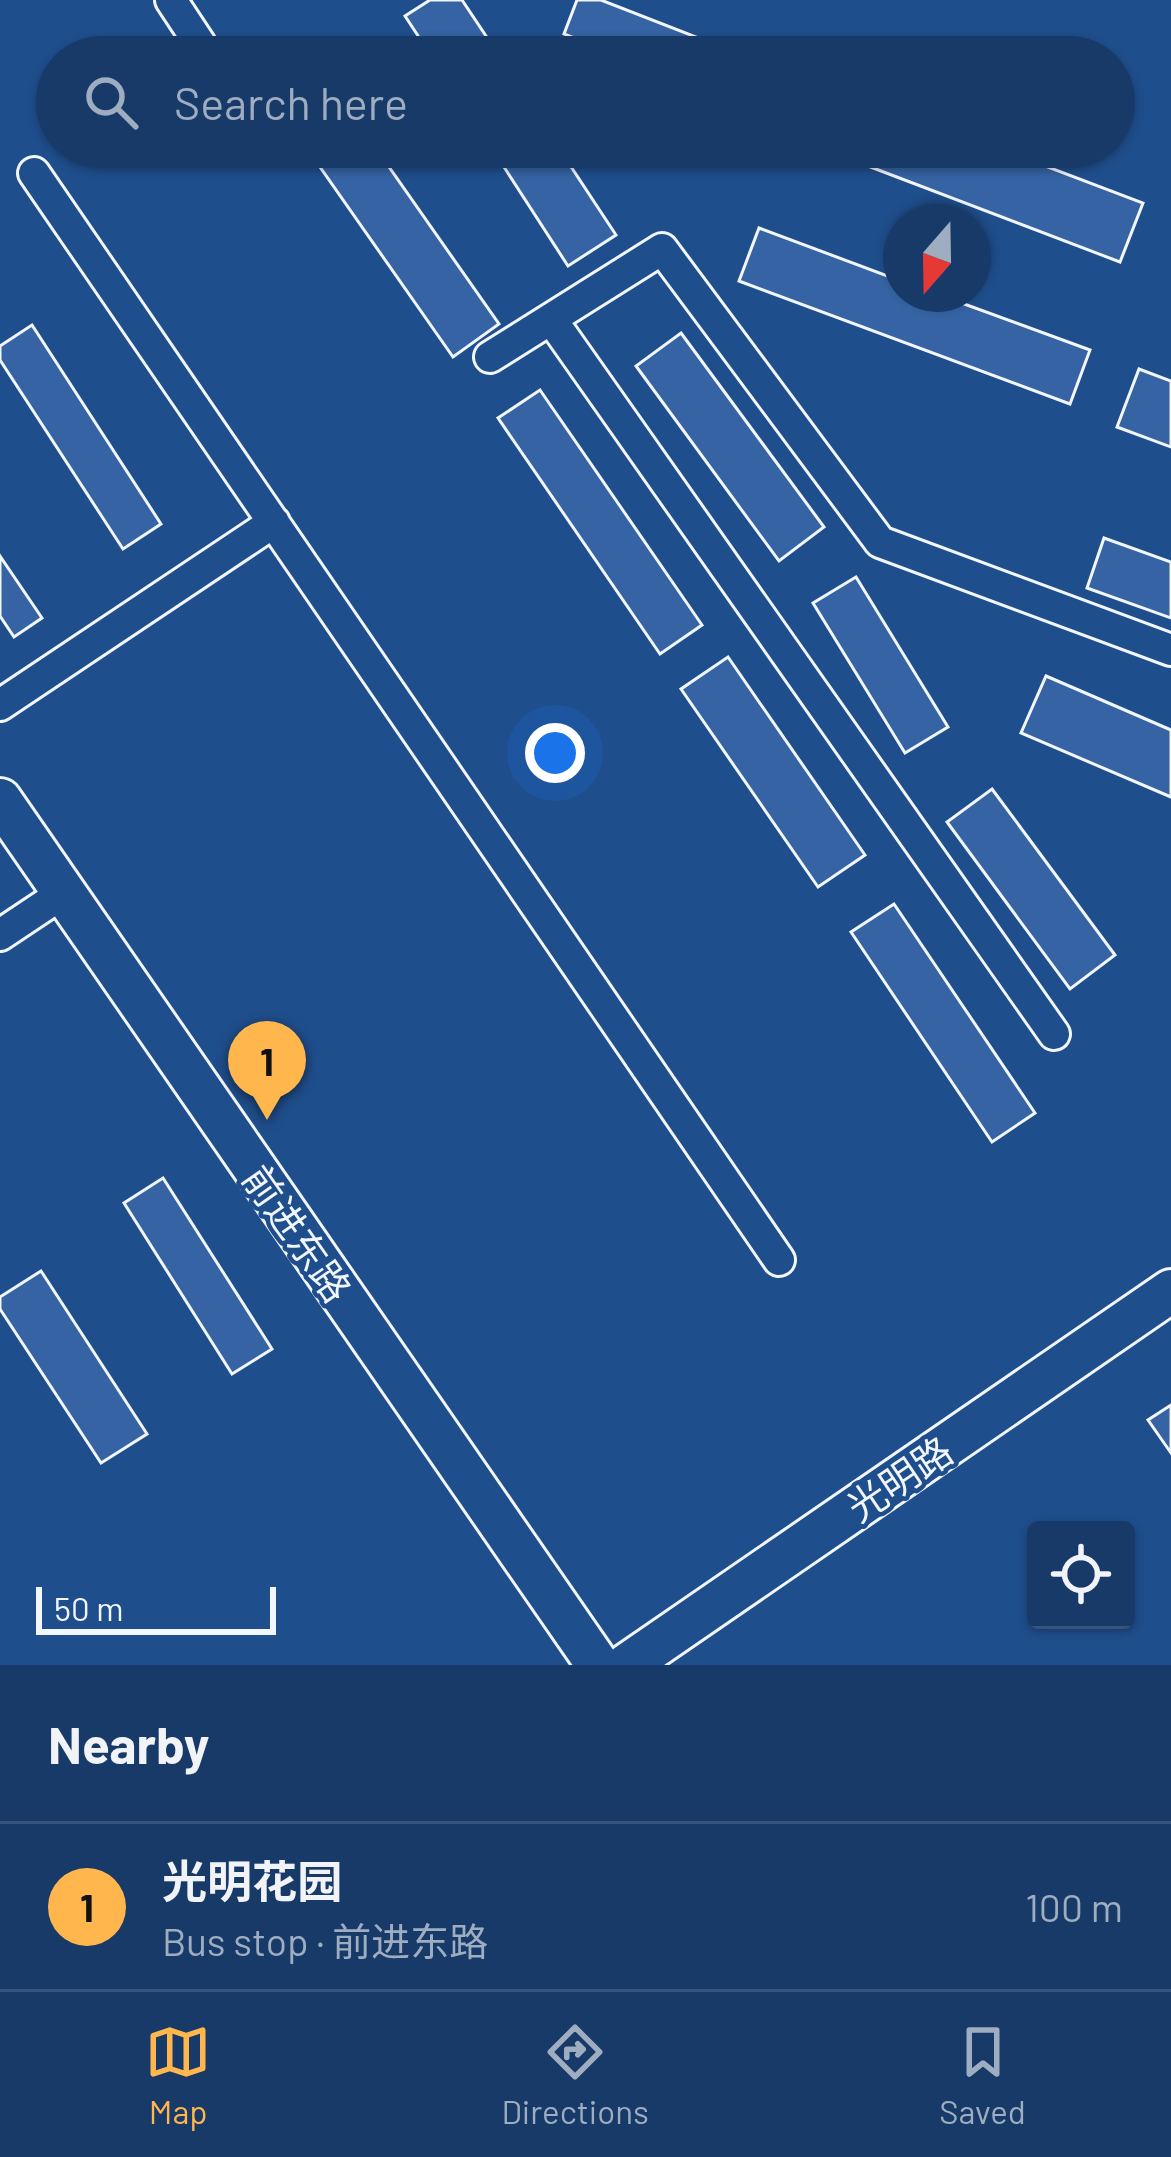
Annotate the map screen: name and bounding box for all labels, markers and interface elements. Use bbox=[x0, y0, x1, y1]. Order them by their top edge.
search box bbox=[36, 36, 1135, 168]
icon: search bbox=[78, 69, 144, 135]
text: Search here bbox=[174, 75, 408, 129]
north arrow bbox=[883, 204, 991, 312]
your location bbox=[525, 723, 585, 783]
pin: 1 bbox=[228, 1021, 306, 1120]
street label: 前进东路 bbox=[234, 1156, 362, 1310]
street label: 光明路 bbox=[837, 1426, 961, 1530]
map controls bbox=[1027, 1521, 1135, 1629]
button: locate bbox=[1027, 1521, 1135, 1629]
scale bar bbox=[36, 1581, 276, 1634]
text: 50 m bbox=[54, 1588, 124, 1628]
text: Nearby bbox=[48, 1713, 209, 1774]
text: 光明花园 bbox=[162, 1853, 342, 1907]
text: 1 bbox=[80, 1883, 94, 1930]
text: 100 m bbox=[1025, 1883, 1123, 1930]
text: Bus stop · 前进东路 bbox=[162, 1917, 488, 1964]
tab: Map bbox=[145, 2019, 211, 2131]
tab: Directions bbox=[501, 2019, 649, 2131]
tab: Saved bbox=[939, 2019, 1026, 2131]

